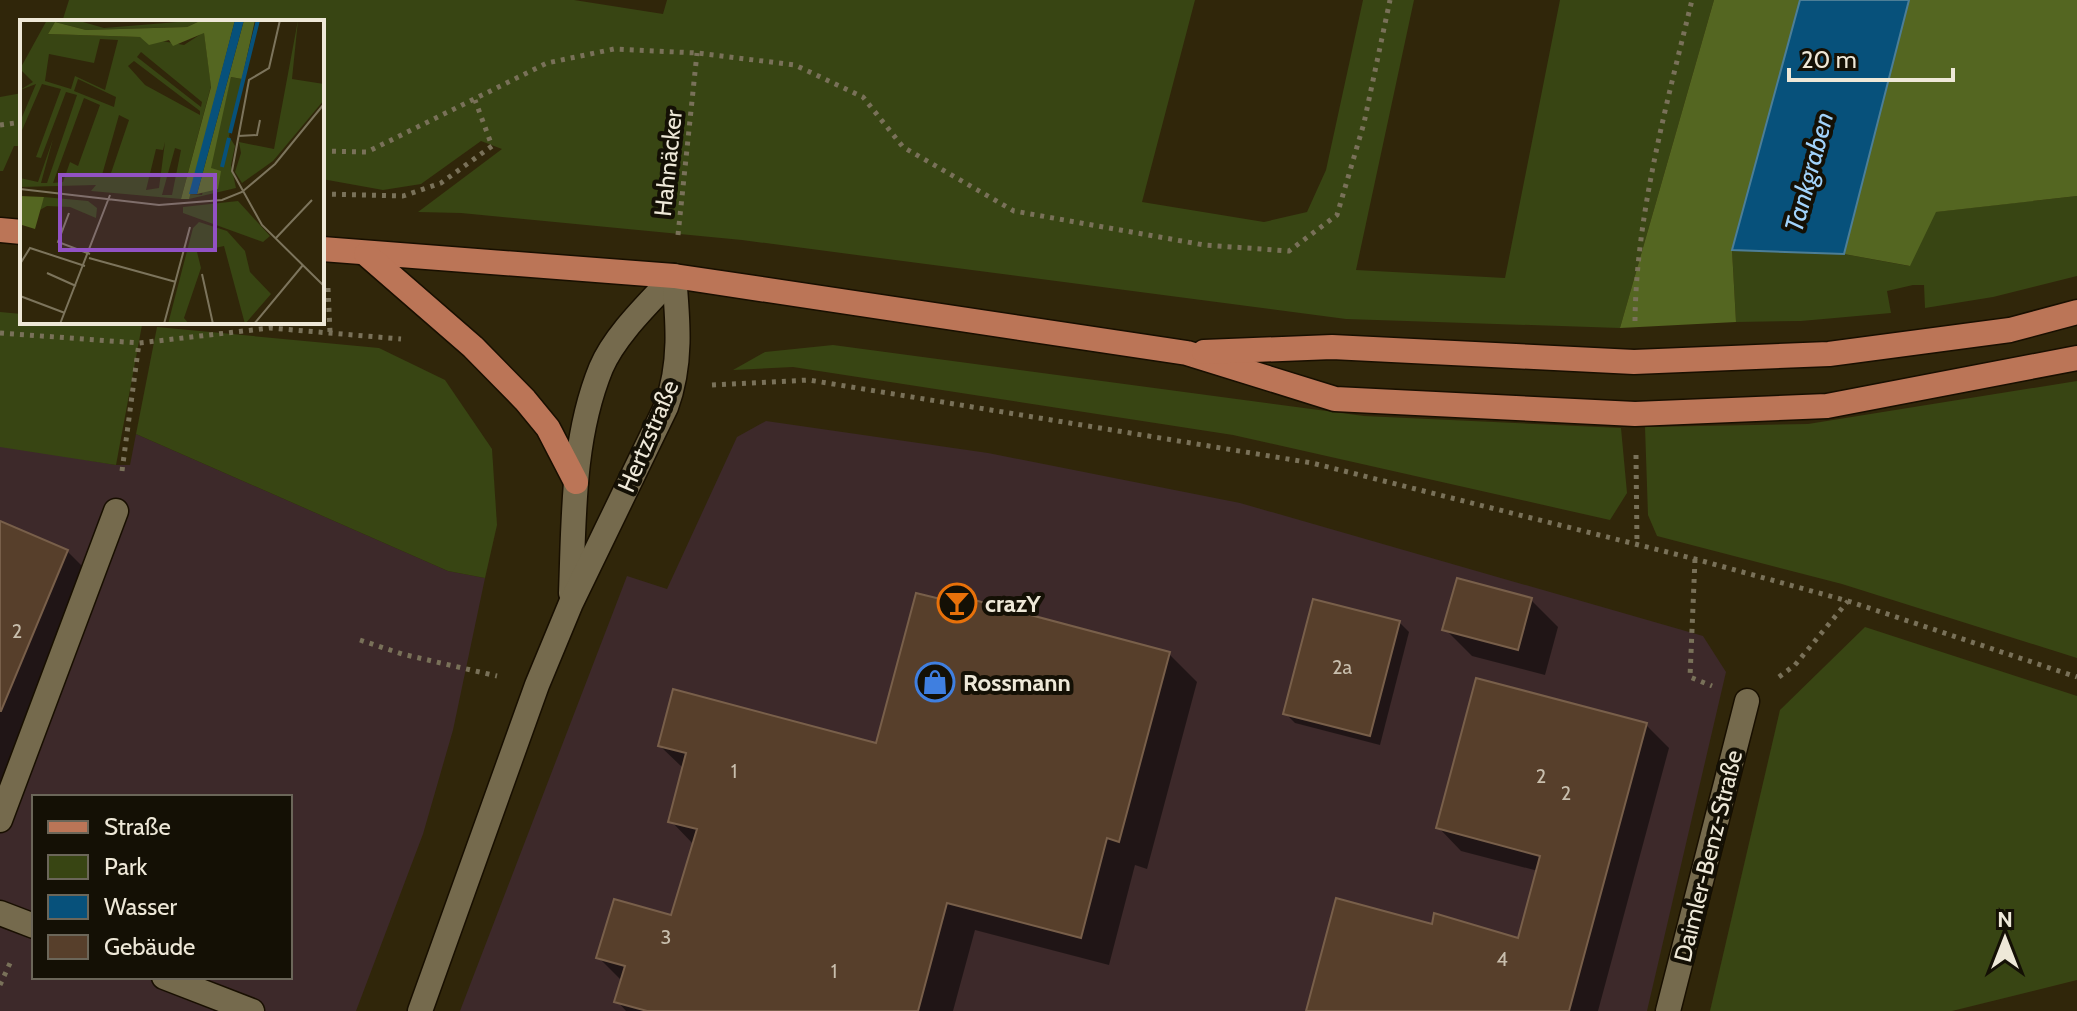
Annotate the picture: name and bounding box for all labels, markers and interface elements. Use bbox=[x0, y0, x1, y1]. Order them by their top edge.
inset map bbox=[20, 20, 324, 324]
scale bar bbox=[1789, 32, 1953, 82]
text: 20 m bbox=[1801, 45, 1857, 74]
street label: Hahnäcker bbox=[648, 108, 688, 218]
water label: Tankgraben bbox=[1778, 109, 1840, 235]
street label: Hertzstraße bbox=[611, 376, 685, 496]
bar icon: crazY bbox=[936, 582, 978, 624]
place label: crazY bbox=[985, 589, 1041, 618]
house number: 2 bbox=[12, 619, 22, 643]
house number: 2a bbox=[1332, 655, 1352, 679]
shop icon: Rossmann bbox=[914, 661, 956, 703]
place label: Rossmann bbox=[963, 668, 1071, 697]
street label: Daimler-Benz-Straße bbox=[1668, 747, 1748, 965]
house number: 1 bbox=[731, 759, 737, 783]
house number: 2 bbox=[1536, 764, 1546, 788]
house number: 2 bbox=[1561, 781, 1571, 805]
legend bbox=[32, 795, 292, 979]
text: Straße bbox=[104, 812, 171, 841]
text: Park bbox=[104, 852, 147, 881]
text: Wasser bbox=[104, 892, 177, 921]
north arrow bbox=[1965, 899, 2045, 979]
text: N bbox=[1997, 906, 2013, 933]
house number: 3 bbox=[661, 925, 671, 949]
text: Gebäude bbox=[104, 932, 195, 961]
house number: 4 bbox=[1496, 947, 1508, 971]
house number: 1 bbox=[831, 959, 837, 983]

